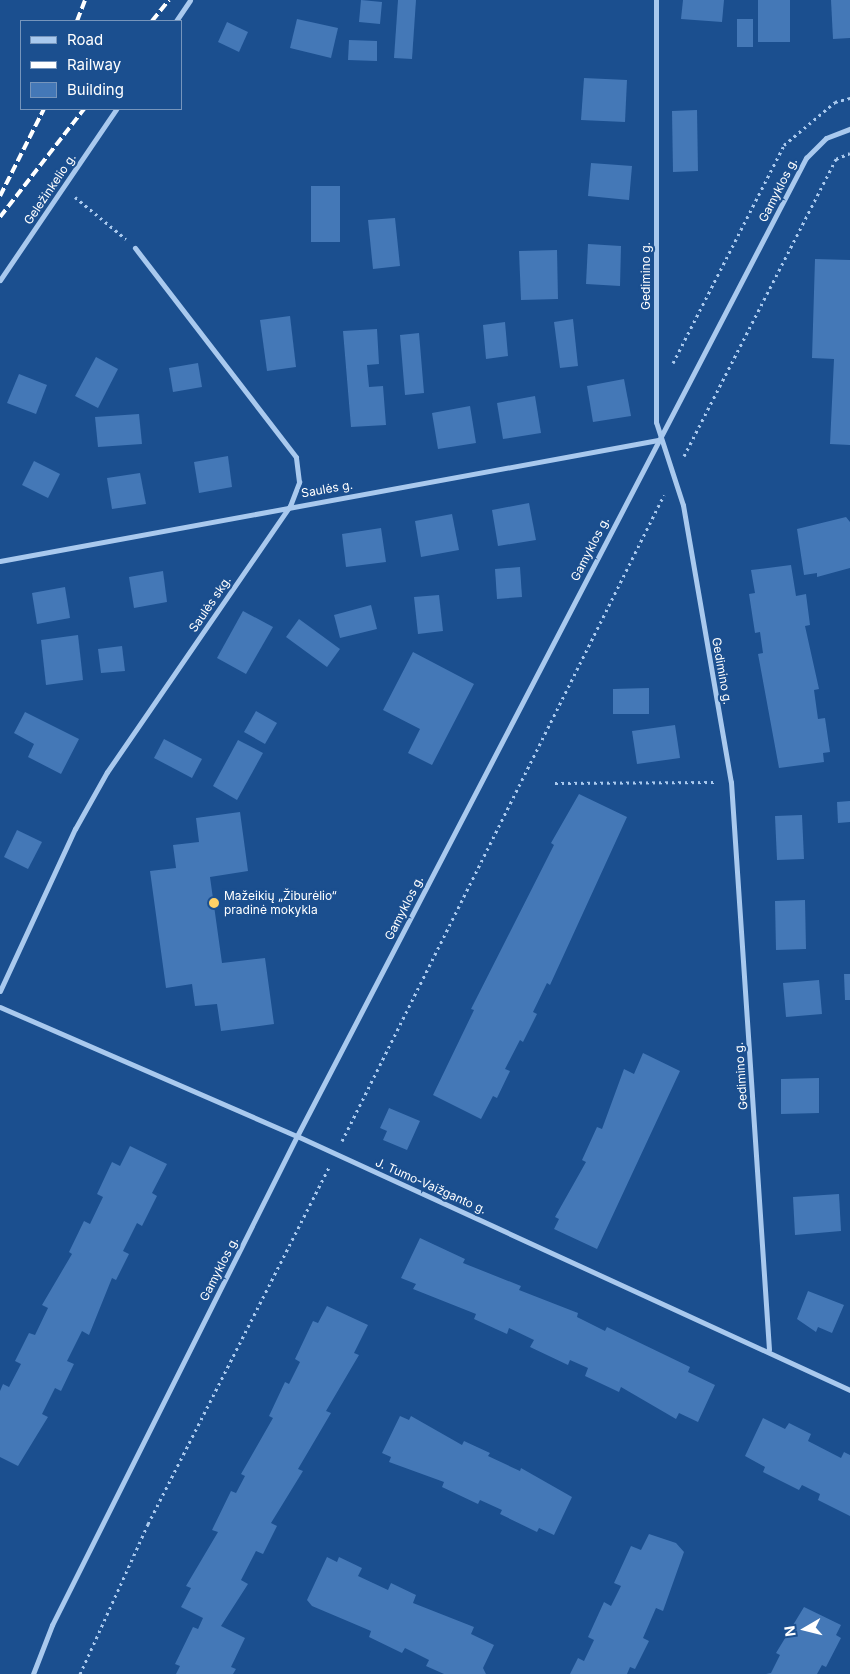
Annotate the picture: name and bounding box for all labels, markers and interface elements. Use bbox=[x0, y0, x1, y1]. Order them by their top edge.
legend bbox=[20, 20, 182, 110]
text: Road bbox=[67, 30, 103, 49]
text: Railway bbox=[67, 55, 121, 74]
text: Building bbox=[67, 80, 124, 99]
street label: Geležinkelio g. bbox=[21, 151, 79, 227]
street label: Gamyklos g. bbox=[756, 156, 800, 224]
street label: Gedimino g. bbox=[639, 242, 653, 310]
street label: Saulės g. bbox=[300, 477, 354, 501]
street label: Gamyklos g. bbox=[568, 515, 612, 583]
street label: Saulės skg. bbox=[186, 573, 234, 635]
street label: Gedimino g. bbox=[709, 636, 735, 706]
street label: Gamyklos g. bbox=[382, 874, 426, 942]
place label: Mažeikių „Žiburėlio“ pradinė mokykla bbox=[224, 889, 337, 917]
marker: Mažeikių „Žiburėlio“ pradinė mokykla bbox=[208, 897, 220, 909]
street label: Gedimino g. bbox=[731, 1042, 751, 1110]
street label: J. Tumo-Vaižganto g. bbox=[373, 1155, 489, 1217]
street label: Gamyklos g. bbox=[197, 1235, 241, 1303]
north arrow bbox=[780, 1604, 830, 1654]
text: N bbox=[780, 1625, 799, 1638]

